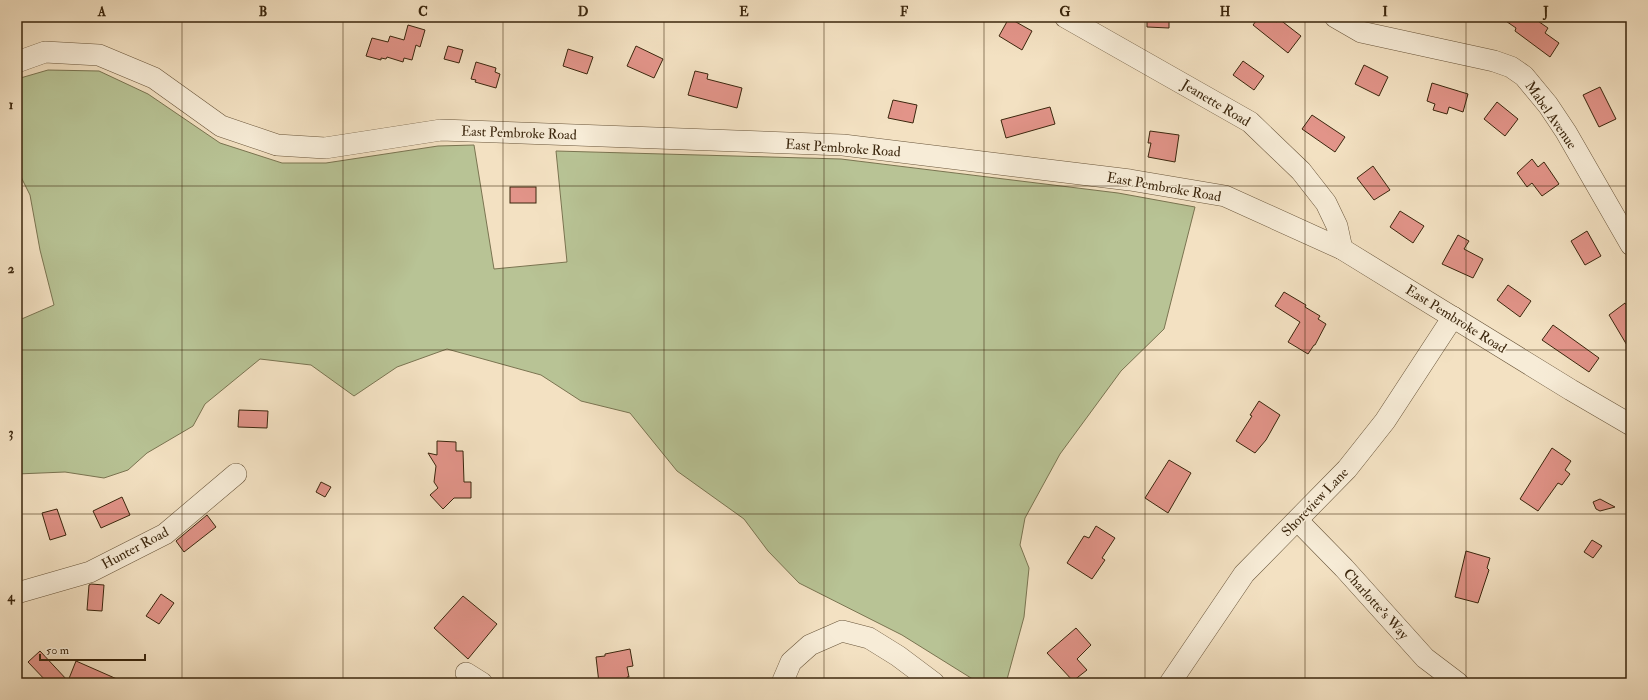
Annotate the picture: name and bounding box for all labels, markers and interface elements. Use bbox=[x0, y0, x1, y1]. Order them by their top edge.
text: A bbox=[97, 4, 107, 20]
text: B bbox=[259, 4, 267, 20]
text: C bbox=[418, 4, 428, 20]
text: D bbox=[578, 4, 589, 20]
text: E bbox=[739, 4, 749, 20]
text: F bbox=[900, 4, 909, 20]
text: G bbox=[1060, 4, 1071, 20]
text: H bbox=[1220, 4, 1231, 20]
text: I bbox=[1382, 4, 1388, 20]
text: J bbox=[1542, 4, 1549, 21]
street label: Jeanette Road bbox=[1178, 75, 1254, 130]
street label: Mabel Avenue bbox=[1521, 78, 1581, 152]
text: 1 bbox=[9, 97, 14, 113]
street label: East Pembroke Road bbox=[461, 122, 577, 144]
street label: East Pembroke Road bbox=[785, 135, 901, 161]
street label: East Pembroke Road bbox=[1105, 169, 1223, 205]
text: 2 bbox=[8, 261, 15, 277]
street label: East Pembroke Road bbox=[1402, 281, 1510, 357]
text: 3 bbox=[9, 425, 14, 441]
street label: Shoreview Lane bbox=[1278, 464, 1352, 540]
street label: Hunter Road bbox=[99, 523, 172, 573]
street label: Charlotte's Way bbox=[1339, 565, 1413, 644]
text: 4 bbox=[6, 589, 15, 605]
scale bar bbox=[40, 636, 145, 662]
text: 50 m bbox=[46, 643, 70, 658]

